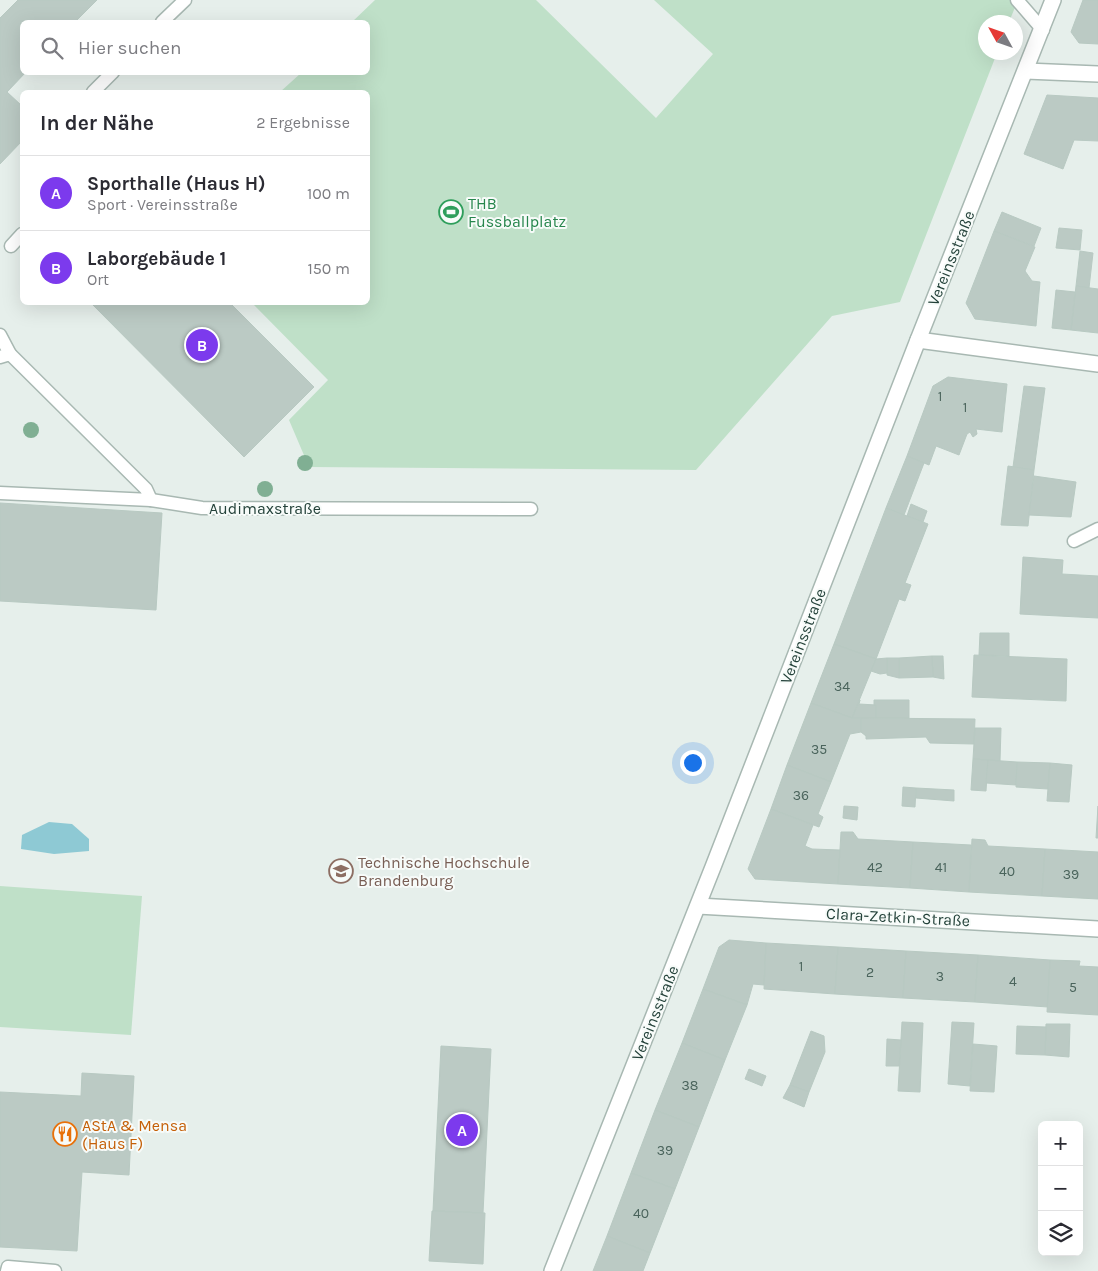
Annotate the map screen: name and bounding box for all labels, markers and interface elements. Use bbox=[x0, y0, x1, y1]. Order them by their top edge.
north arrow bbox=[978, 15, 1023, 60]
search box bbox=[20, 20, 370, 75]
icon: search bbox=[38, 34, 66, 62]
text: Hier suchen bbox=[78, 37, 181, 59]
text: In der Nähe bbox=[40, 111, 154, 135]
text: 2 Ergebnisse bbox=[256, 113, 350, 132]
text: Sporthalle (Haus H) bbox=[87, 173, 266, 195]
text: A bbox=[51, 184, 61, 203]
text: 100 m bbox=[307, 184, 350, 203]
place label: THB Fussballplatz bbox=[468, 194, 566, 231]
text: Sport · Vereinsstraße bbox=[87, 195, 238, 214]
sports icon: THB Fussballplatz bbox=[438, 199, 464, 225]
street label: Vereinsstraße bbox=[923, 208, 979, 308]
text: Laborgebäude 1 bbox=[87, 248, 226, 270]
text: B bbox=[51, 259, 61, 278]
text: 150 m bbox=[307, 259, 350, 278]
text: Ort bbox=[87, 270, 109, 289]
pin: B bbox=[186, 326, 218, 364]
house number: 1 bbox=[938, 388, 942, 405]
house number: 1 bbox=[963, 399, 967, 416]
street label: Audimaxstraße bbox=[209, 499, 321, 518]
street label: Vereinsstraße bbox=[776, 586, 830, 686]
house number: 34 bbox=[834, 678, 850, 695]
house number: 35 bbox=[811, 741, 827, 758]
your location bbox=[680, 750, 706, 776]
house number: 36 bbox=[793, 787, 809, 804]
place label: Technische Hochschule Brandenburg bbox=[358, 853, 530, 890]
school or university icon: Technische Hochschule Brandenburg bbox=[328, 858, 354, 884]
house number: 42 bbox=[867, 859, 883, 876]
house number: 41 bbox=[935, 859, 947, 876]
house number: 40 bbox=[999, 863, 1015, 880]
house number: 39 bbox=[1063, 866, 1079, 883]
street label: Clara-Zetkin-Straße bbox=[825, 904, 971, 930]
house number: 1 bbox=[799, 958, 803, 975]
street label: Vereinsstraße bbox=[627, 963, 683, 1063]
house number: 2 bbox=[866, 964, 874, 981]
house number: 3 bbox=[936, 968, 944, 985]
house number: 4 bbox=[1009, 973, 1017, 990]
house number: 5 bbox=[1069, 979, 1077, 996]
house number: 38 bbox=[682, 1077, 698, 1094]
pin: A bbox=[446, 1111, 478, 1149]
place label: AStA & Mensa (Haus F) bbox=[82, 1116, 187, 1153]
restaurant icon: AStA & Mensa (Haus F) bbox=[52, 1121, 78, 1147]
map controls bbox=[1038, 1121, 1083, 1256]
button: + bbox=[1038, 1121, 1083, 1166]
house number: 39 bbox=[657, 1142, 673, 1159]
button: − bbox=[1038, 1166, 1083, 1211]
house number: 40 bbox=[633, 1205, 649, 1222]
button: layers bbox=[1038, 1211, 1083, 1256]

